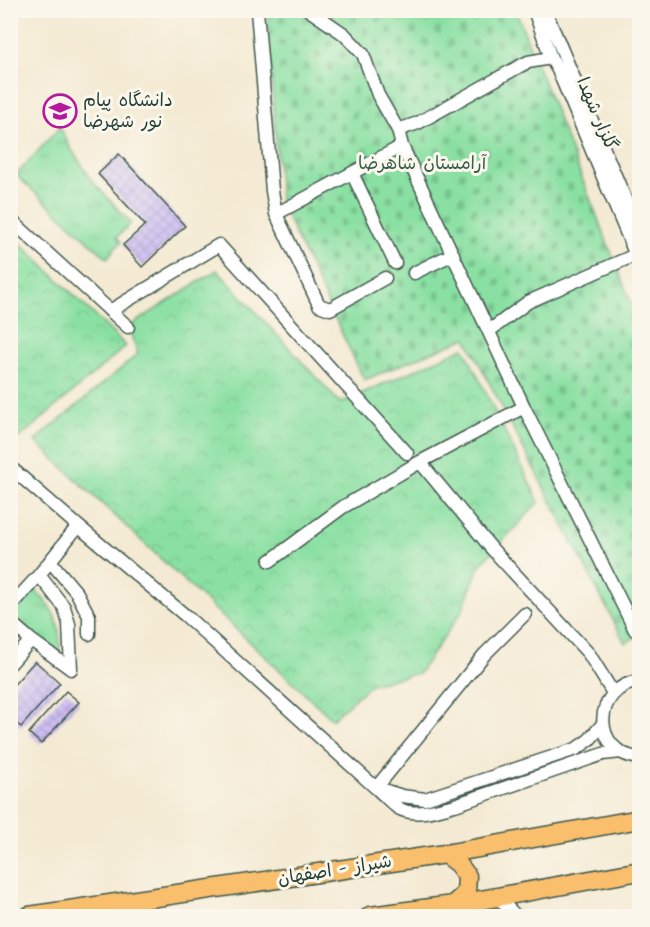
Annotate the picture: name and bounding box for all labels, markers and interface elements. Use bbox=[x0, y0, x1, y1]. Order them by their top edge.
street label: گلزار شهدا bbox=[568, 73, 625, 155]
place label: دانشگاه پیام نور شهرضا bbox=[83, 87, 173, 137]
school or university icon: دانشگاه پیام نور شهرضا bbox=[42, 93, 78, 129]
park label: آرامستان شاهرضا bbox=[358, 150, 488, 179]
street label: شیراز - اصفهان bbox=[276, 848, 394, 894]

